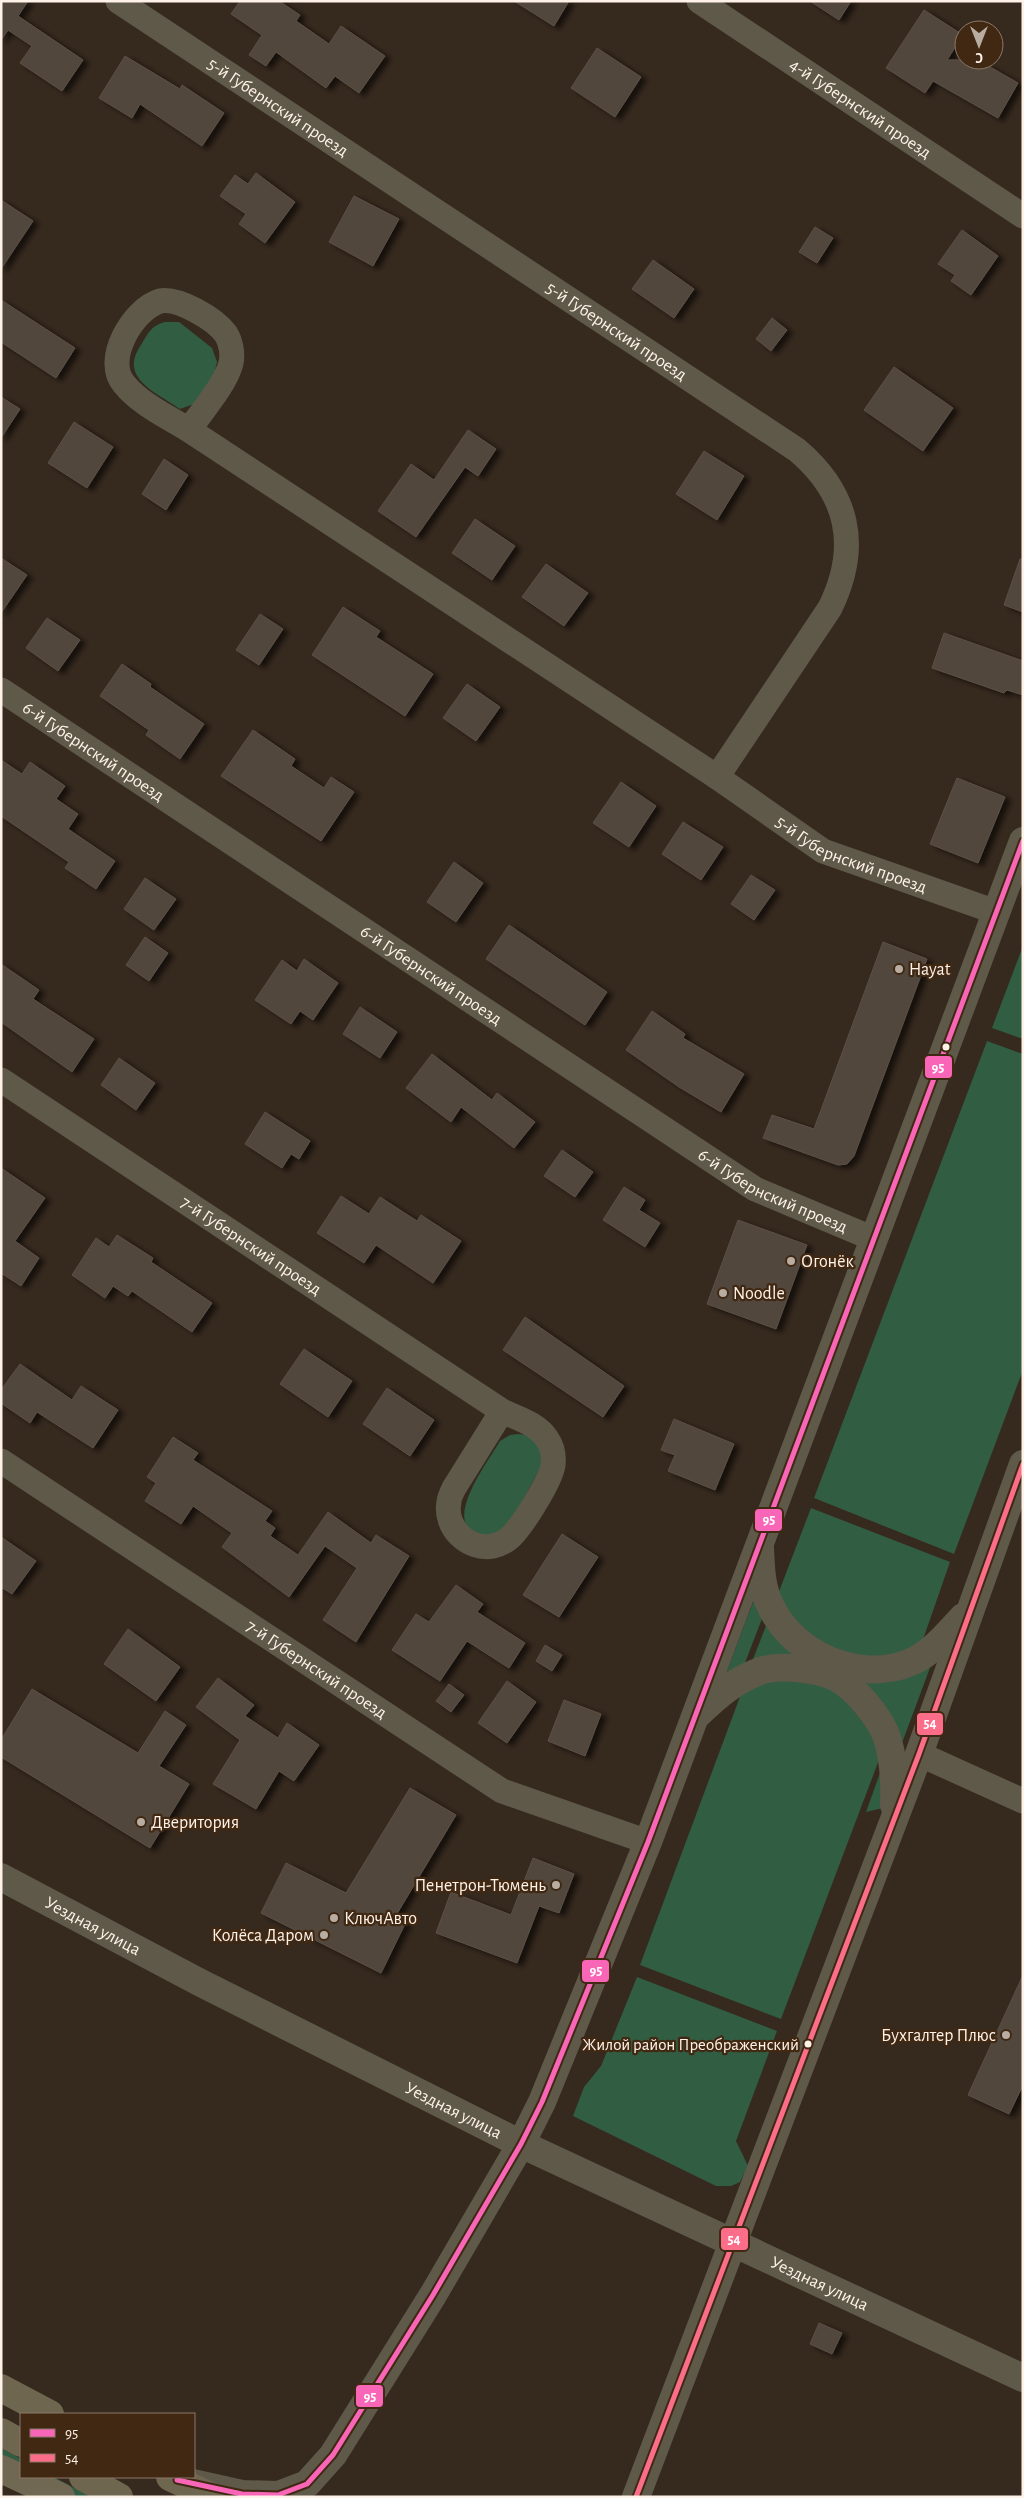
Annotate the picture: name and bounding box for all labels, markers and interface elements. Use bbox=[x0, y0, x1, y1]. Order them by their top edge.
north arrow bbox=[954, 20, 1004, 70]
text: С bbox=[975, 50, 983, 64]
street label: 5-й Губернский проезд bbox=[204, 55, 351, 161]
street label: 4-й Губернский проезд bbox=[786, 56, 934, 162]
street label: 5-й Губернский проезд bbox=[543, 279, 690, 385]
street label: 6-й Губернский проезд bbox=[19, 699, 167, 805]
street label: 5-й Губернский проезд bbox=[772, 813, 929, 897]
street label: 6-й Губернский проезд bbox=[357, 922, 505, 1029]
place label: Hayat bbox=[909, 961, 951, 979]
marker: Hayat bbox=[893, 963, 905, 975]
unlabelled marker bbox=[941, 1042, 951, 1052]
line badge: 95 bbox=[924, 1055, 953, 1079]
text: 95 bbox=[932, 1061, 944, 1075]
street label: 6-й Губернский проезд bbox=[694, 1146, 850, 1237]
street label: 7-й Губернский проезд bbox=[177, 1193, 324, 1299]
place label: Огонёк bbox=[801, 1253, 854, 1271]
marker: Огонёк bbox=[785, 1255, 797, 1267]
place label: Noodle bbox=[733, 1285, 785, 1303]
marker: Noodle bbox=[717, 1287, 729, 1299]
line badge: 95 bbox=[754, 1508, 783, 1532]
text: 95 bbox=[763, 1513, 775, 1527]
street label: 7-й Губернский проезд bbox=[242, 1617, 390, 1723]
line badge: 54 bbox=[916, 1712, 944, 1736]
text: 54 bbox=[923, 1717, 937, 1731]
place label: Дверитория bbox=[151, 1814, 239, 1832]
marker: Дверитория bbox=[135, 1816, 147, 1828]
place label: Пенетрон-Тюмень bbox=[415, 1877, 546, 1895]
marker: Пенетрон-Тюмень bbox=[550, 1879, 562, 1891]
street label: Уездная улица bbox=[42, 1894, 143, 1959]
place label: КлючАвто bbox=[344, 1910, 417, 1928]
marker: КлючАвто bbox=[328, 1912, 340, 1924]
place label: Колёса Даром bbox=[212, 1927, 314, 1945]
marker: Колёса Даром bbox=[318, 1929, 330, 1941]
line badge: 95 bbox=[581, 1959, 610, 1983]
text: 95 bbox=[590, 1964, 602, 1978]
place label: Бухгалтер Плюс bbox=[881, 2027, 996, 2045]
marker: Бухгалтер Плюс bbox=[1000, 2029, 1012, 2041]
place label: Жилой район Преображенский bbox=[582, 2036, 799, 2053]
marker: Жилой район Преображенский bbox=[803, 2039, 813, 2049]
street label: Уездная улица bbox=[402, 2079, 504, 2143]
line badge: 54 bbox=[720, 2227, 749, 2251]
text: 54 bbox=[727, 2233, 741, 2247]
street label: Уездная улица bbox=[767, 2254, 871, 2315]
line badge: 95 bbox=[355, 2384, 384, 2408]
text: 95 bbox=[364, 2390, 376, 2404]
legend bbox=[20, 2413, 195, 2478]
text: 95 bbox=[65, 2426, 78, 2441]
text: 54 bbox=[65, 2451, 79, 2466]

